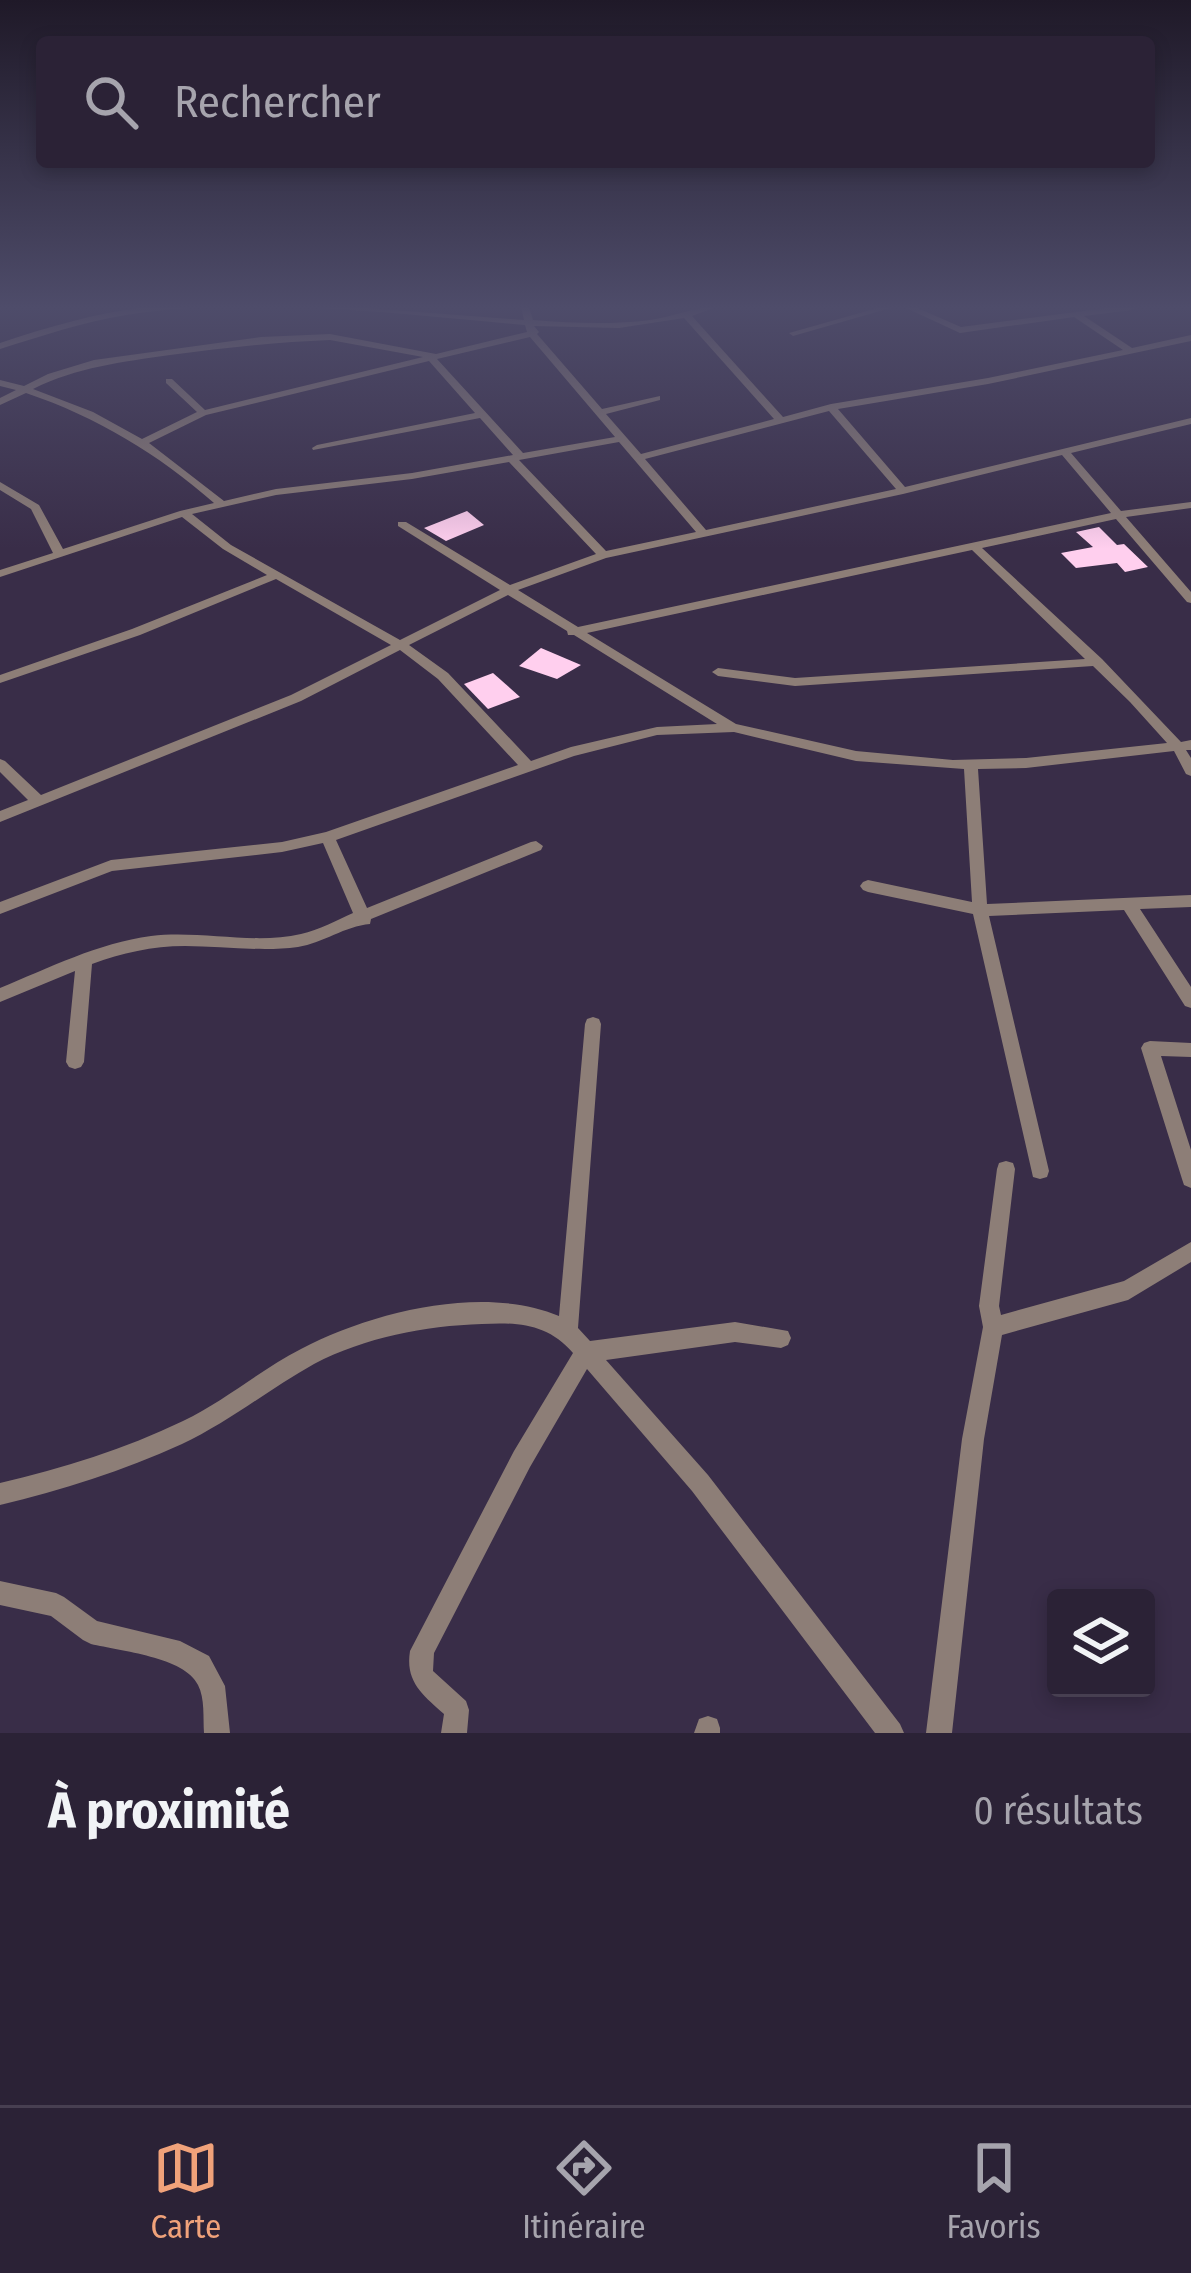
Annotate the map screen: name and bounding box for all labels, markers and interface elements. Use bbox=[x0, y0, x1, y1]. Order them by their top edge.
search box bbox=[36, 36, 1155, 168]
icon: search bbox=[78, 69, 144, 135]
text: Rechercher bbox=[174, 75, 381, 129]
map controls bbox=[1047, 1589, 1155, 1697]
button: layers bbox=[1047, 1589, 1155, 1697]
text: À proximité bbox=[48, 1780, 290, 1842]
text: 0 résultats bbox=[973, 1788, 1143, 1834]
tab: Carte bbox=[150, 2135, 221, 2247]
tab: Itinéraire bbox=[522, 2135, 646, 2247]
tab: Favoris bbox=[947, 2135, 1041, 2247]

